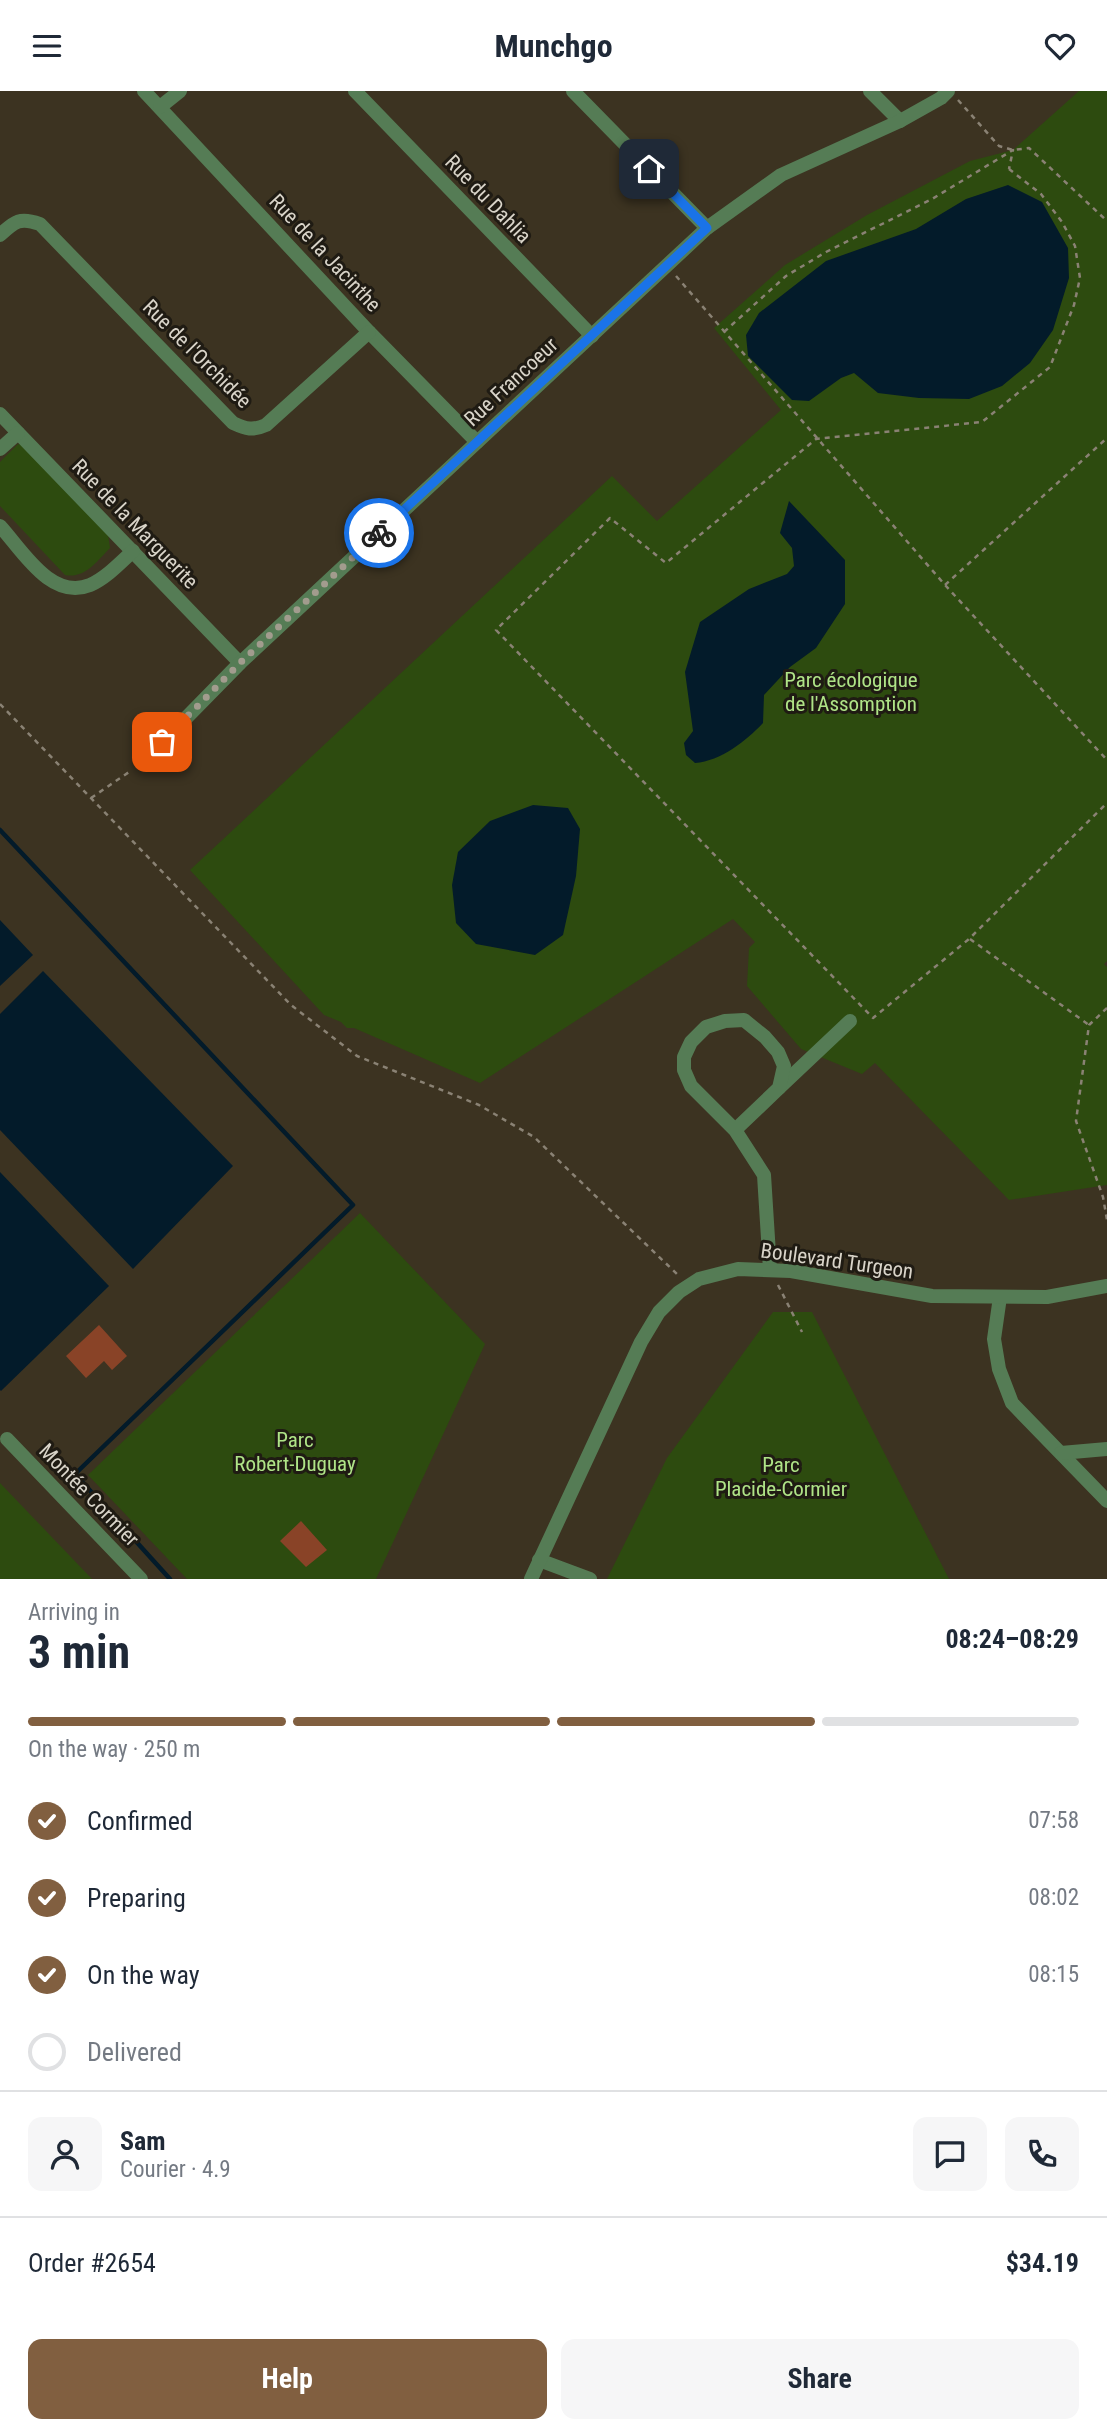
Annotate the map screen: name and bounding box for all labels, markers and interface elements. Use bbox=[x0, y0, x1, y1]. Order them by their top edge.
icon: menu bbox=[28, 27, 66, 65]
text: Munchgo bbox=[494, 27, 613, 65]
icon: heart bbox=[1041, 27, 1079, 65]
pin bbox=[619, 139, 679, 199]
street label: Rue du Dahlia bbox=[440, 150, 536, 248]
icon: home bbox=[630, 150, 668, 188]
street label: Rue de la Jacinthe bbox=[264, 189, 386, 317]
street label: Rue de l'Orchidée bbox=[138, 295, 256, 413]
street label: Rue Francoeur bbox=[459, 333, 563, 431]
street label: Rue de la Marguerite bbox=[67, 454, 203, 594]
courier bbox=[344, 498, 414, 568]
icon: bike bbox=[360, 514, 398, 552]
park label: Parc écologique de l'Assomption bbox=[784, 668, 918, 716]
pin bbox=[132, 712, 192, 772]
icon: bag bbox=[143, 723, 181, 761]
street label: Boulevard Turgeon bbox=[759, 1238, 915, 1284]
park label: Parc Robert-Duguay bbox=[234, 1428, 356, 1476]
street label: Montée Cormier bbox=[34, 1439, 144, 1551]
park label: Parc Placide-Cormier bbox=[715, 1453, 847, 1501]
text: Arriving in bbox=[28, 1599, 120, 1626]
text: 08:24–08:29 bbox=[945, 1624, 1079, 1654]
text: 3 min bbox=[28, 1625, 130, 1679]
text: On the way · 250 m bbox=[28, 1736, 200, 1763]
icon: check bbox=[28, 1802, 66, 1840]
text: Confirmed bbox=[87, 1806, 193, 1836]
text: 07:58 bbox=[1028, 1807, 1079, 1834]
icon: check bbox=[28, 1879, 66, 1917]
text: Preparing bbox=[87, 1883, 186, 1913]
text: 08:02 bbox=[1028, 1884, 1079, 1911]
icon: check bbox=[28, 1956, 66, 1994]
text: On the way bbox=[87, 1960, 200, 1990]
text: 08:15 bbox=[1028, 1961, 1079, 1988]
text: Delivered bbox=[87, 2037, 182, 2067]
button: person bbox=[28, 2117, 102, 2191]
button: chat bbox=[913, 2117, 987, 2191]
button: phone bbox=[1005, 2117, 1079, 2191]
text: Sam bbox=[120, 2126, 166, 2156]
text: Courier · 4.9 bbox=[120, 2156, 231, 2183]
text: Order #2654 bbox=[28, 2248, 156, 2278]
text: $34.19 bbox=[1006, 2248, 1079, 2278]
button: Help bbox=[28, 2339, 547, 2419]
button: Share bbox=[561, 2339, 1079, 2419]

